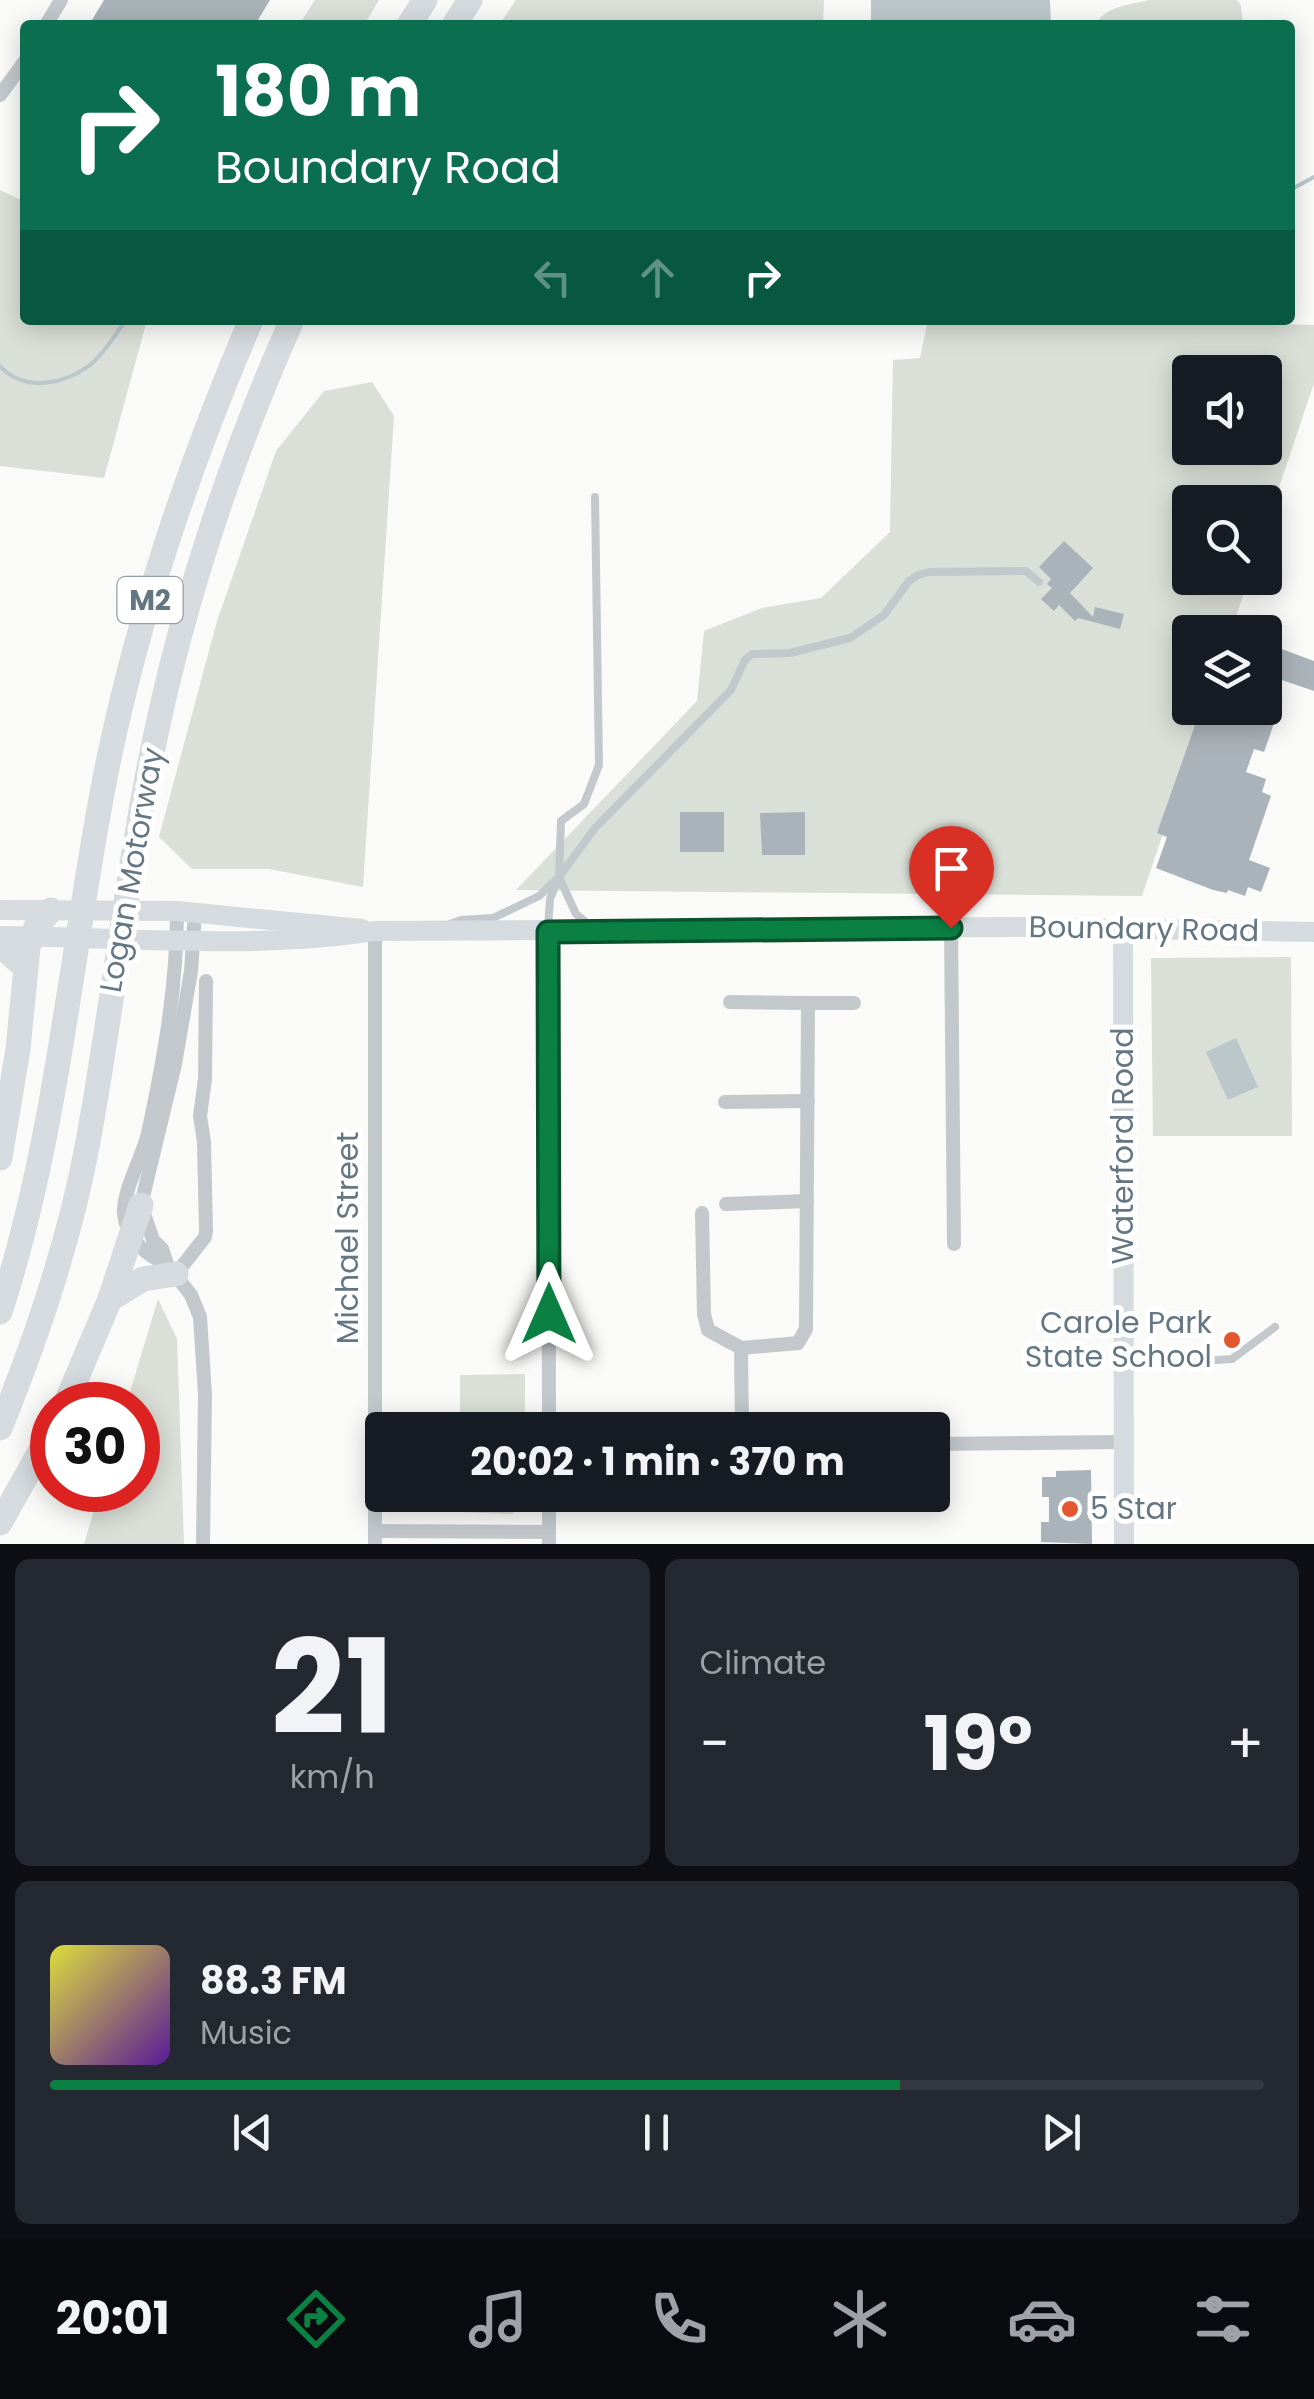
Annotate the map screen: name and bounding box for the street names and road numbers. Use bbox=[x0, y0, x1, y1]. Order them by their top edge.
road number: M2 bbox=[118, 577, 182, 623]
street label: Logan Motorway bbox=[89, 744, 174, 996]
street label: Boundary Road bbox=[1028, 905, 1260, 952]
street label: Waterford Road bbox=[1101, 1028, 1144, 1264]
street label: Michael Street bbox=[326, 1132, 369, 1344]

